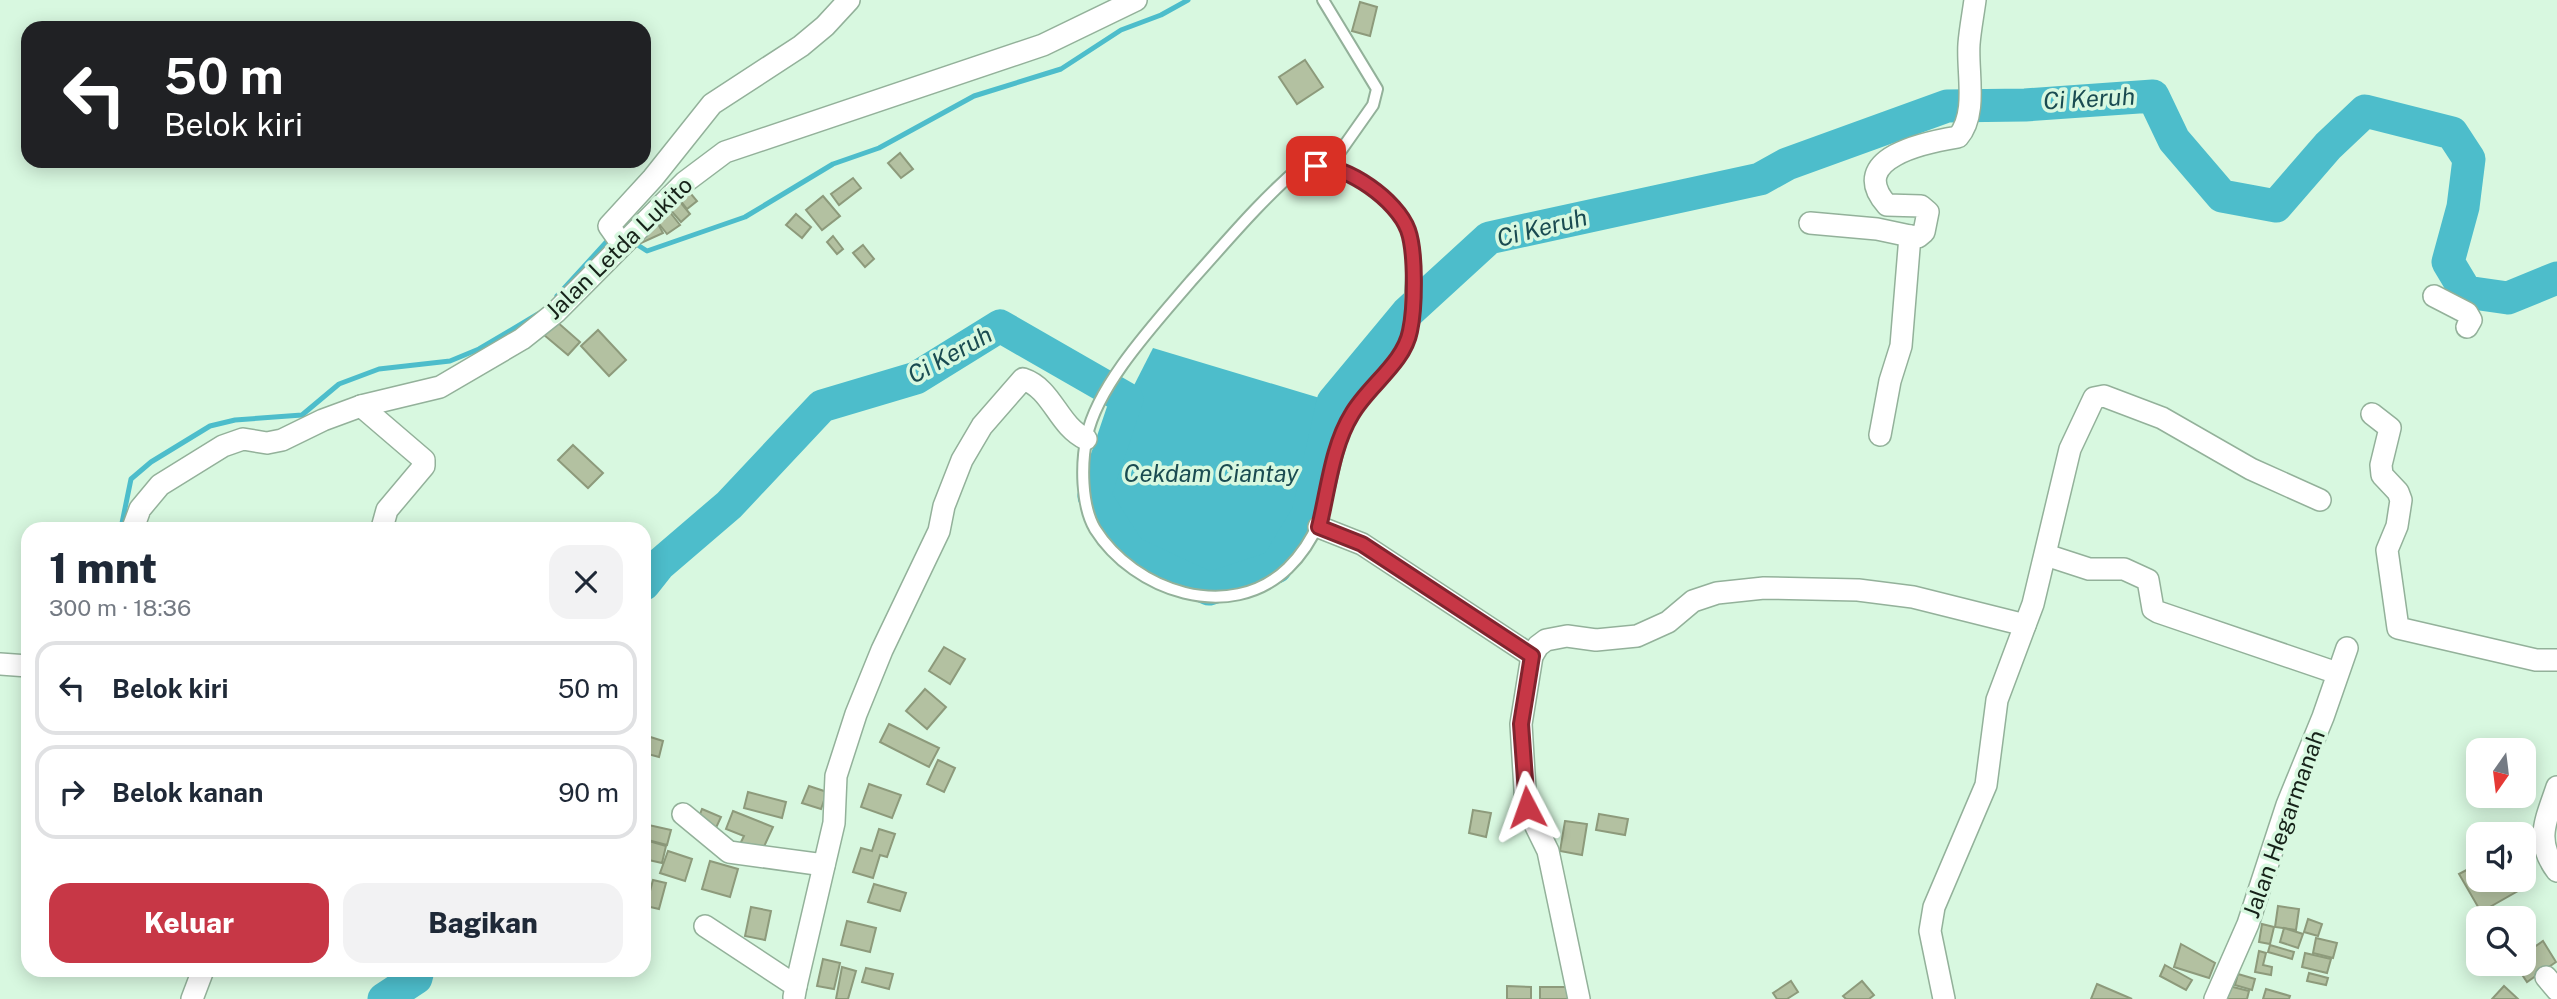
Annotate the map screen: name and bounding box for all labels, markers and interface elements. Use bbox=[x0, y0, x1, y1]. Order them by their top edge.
text: 50 m bbox=[164, 47, 284, 105]
icon: left bbox=[49, 49, 140, 140]
water label: Ci Keruh bbox=[2042, 82, 2136, 114]
text: Belok kiri bbox=[164, 106, 303, 143]
pin bbox=[1286, 136, 1346, 196]
icon: arrive bbox=[1297, 147, 1335, 185]
street label: Jalan Letda Lukito bbox=[540, 171, 698, 324]
water label: Ci Keruh bbox=[1494, 202, 1590, 252]
water label: Ci Keruh bbox=[902, 320, 997, 389]
water label: Cekdam Ciantay bbox=[1124, 459, 1299, 487]
text: 1 mnt bbox=[49, 543, 157, 592]
button: close bbox=[549, 545, 623, 619]
text: 300 m · 18:36 bbox=[49, 594, 191, 621]
icon: left bbox=[53, 669, 91, 707]
text: Belok kiri bbox=[112, 673, 228, 704]
text: 50 m bbox=[558, 673, 619, 704]
street label: Jalan Hegarmanah bbox=[2237, 726, 2330, 921]
north arrow bbox=[2466, 738, 2536, 808]
map controls bbox=[2466, 738, 2536, 976]
position arrow bbox=[1490, 770, 1564, 844]
icon: right bbox=[53, 773, 91, 811]
text: Belok kanan bbox=[112, 777, 263, 808]
text: 90 m bbox=[558, 777, 619, 808]
button: sound bbox=[2466, 822, 2536, 892]
button: Keluar bbox=[49, 883, 329, 963]
button: Bagikan bbox=[343, 883, 623, 963]
button: search bbox=[2466, 906, 2536, 976]

